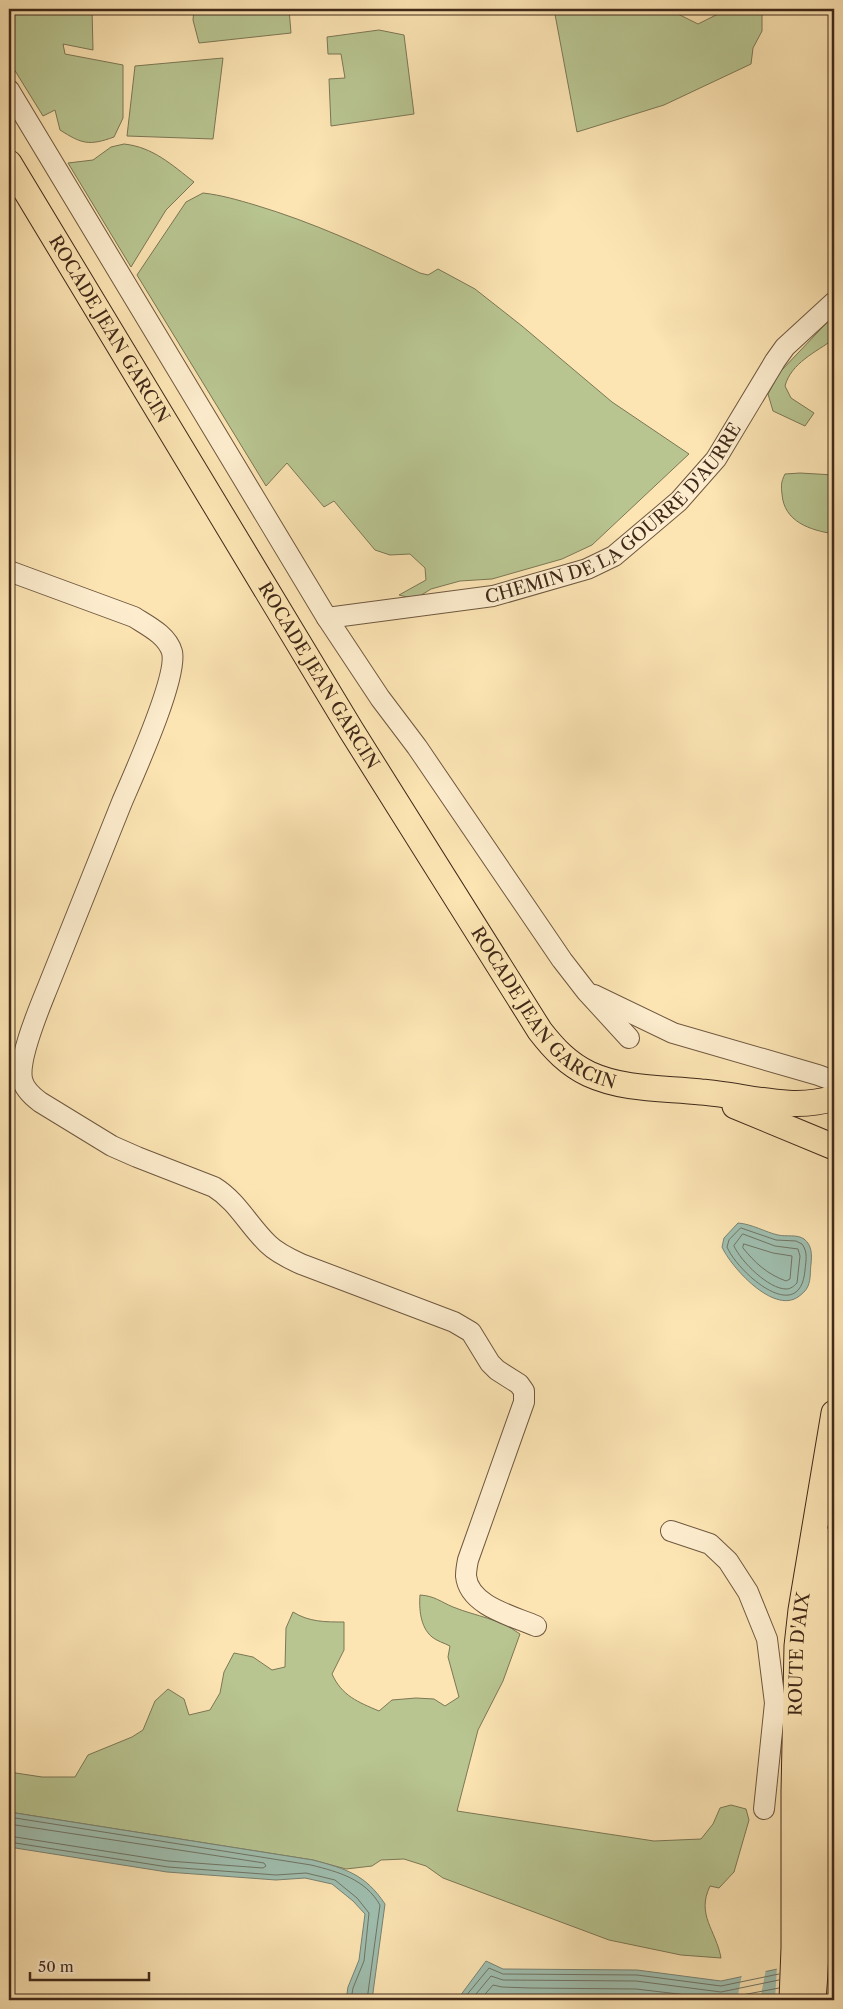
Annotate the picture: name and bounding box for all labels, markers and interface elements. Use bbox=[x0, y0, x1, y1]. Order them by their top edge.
street label: ROCADE JEAN GARCIN bbox=[44, 231, 174, 427]
street label: CHEMIN DE LA GOURRE D'AURRE bbox=[484, 419, 746, 608]
street label: ROCADE JEAN GARCIN bbox=[253, 578, 384, 773]
street label: ROCADE JEAN GARCIN bbox=[466, 923, 619, 1094]
street label: ROUTE D'AIX bbox=[785, 1590, 815, 1716]
scale bar bbox=[30, 1949, 149, 1981]
text: 50 m bbox=[38, 1957, 74, 1976]

